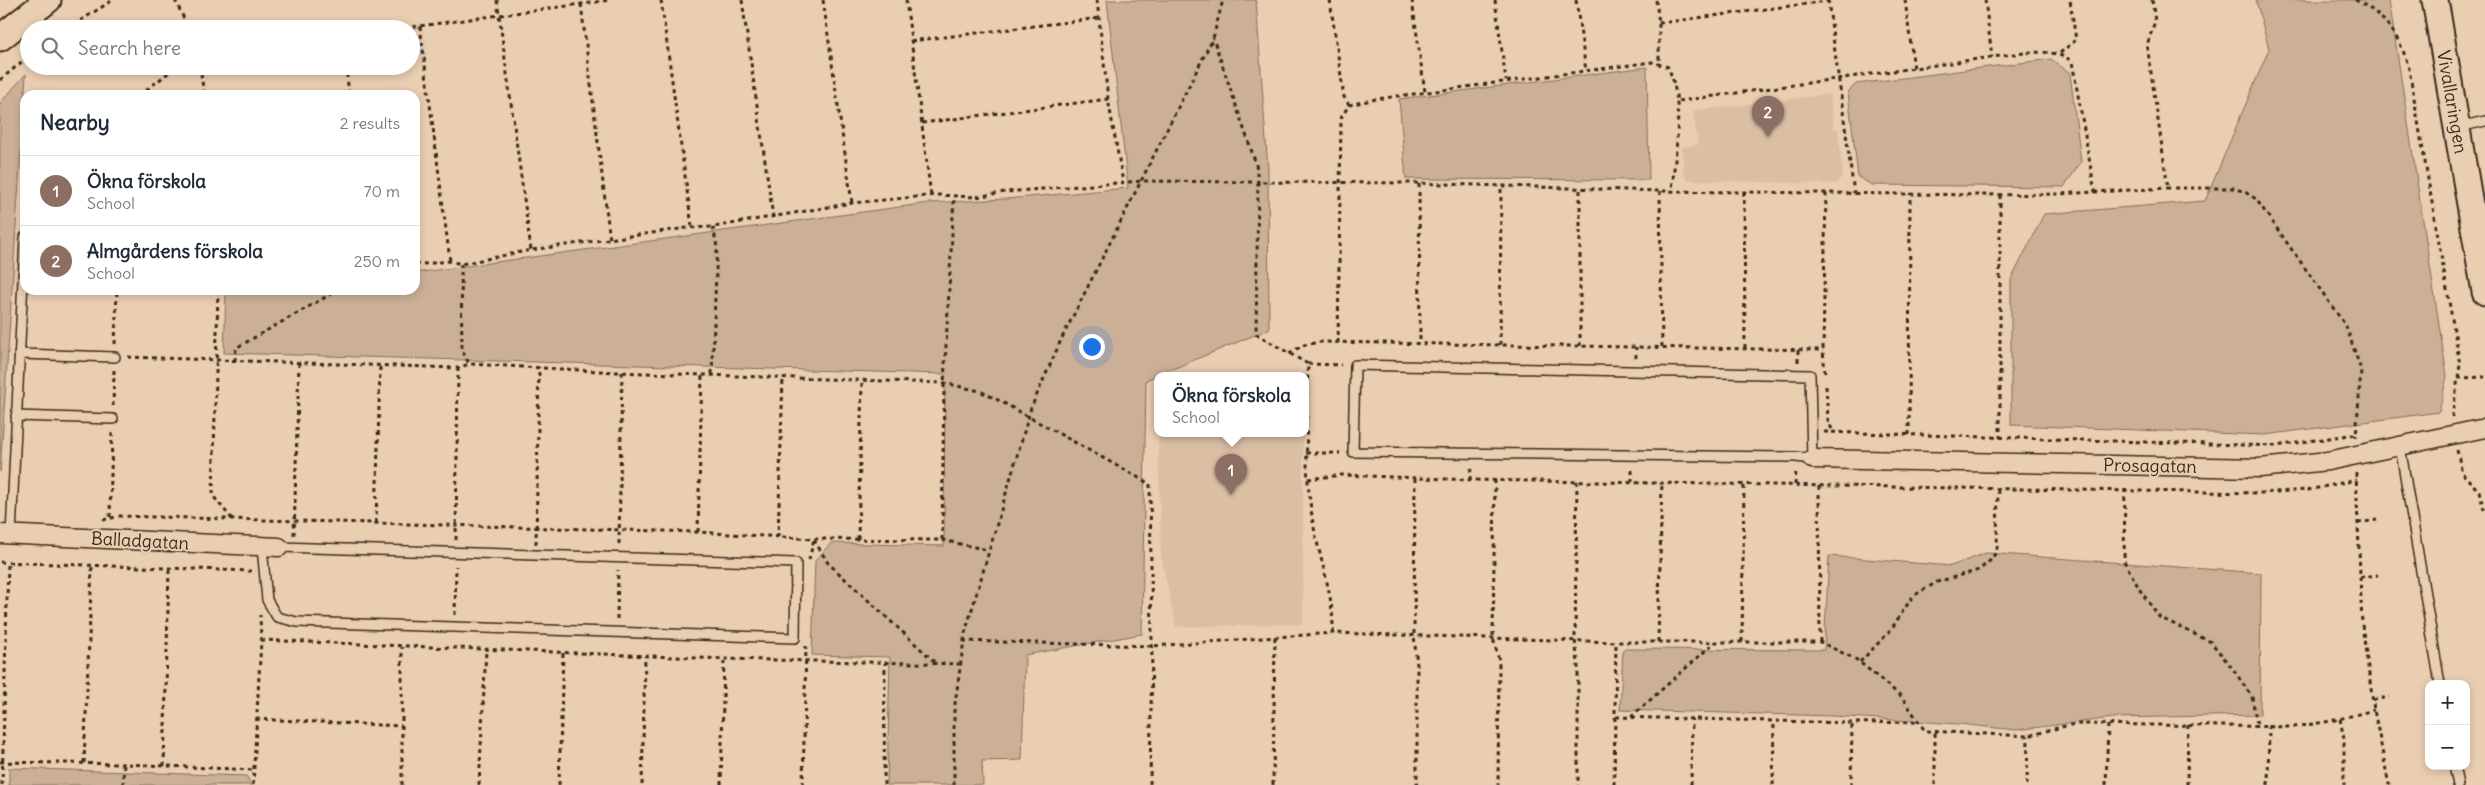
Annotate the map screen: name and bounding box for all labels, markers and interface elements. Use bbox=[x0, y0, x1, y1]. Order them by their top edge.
search box bbox=[20, 20, 420, 75]
icon: search bbox=[38, 34, 66, 62]
text: Search here bbox=[78, 36, 181, 60]
street label: Vivallaringen bbox=[2432, 48, 2473, 155]
pin: 2 bbox=[1752, 96, 1784, 137]
text: Nearby bbox=[40, 109, 110, 136]
text: 2 results bbox=[340, 113, 400, 133]
text: Ökna förskola bbox=[87, 169, 206, 193]
text: 1 bbox=[53, 181, 59, 201]
text: 70 m bbox=[364, 181, 400, 201]
text: School bbox=[87, 193, 135, 213]
text: Almgårdens förskola bbox=[87, 239, 263, 263]
text: 2 bbox=[52, 251, 60, 271]
text: 250 m bbox=[354, 251, 400, 271]
text: School bbox=[87, 263, 135, 283]
your location bbox=[1079, 334, 1105, 360]
popup bbox=[1154, 372, 1309, 437]
text: Ökna förskola bbox=[1172, 383, 1291, 407]
text: School bbox=[1172, 407, 1220, 427]
street label: Prosagatan bbox=[2103, 453, 2197, 478]
pin: 1 bbox=[1215, 454, 1247, 495]
street label: Balladgatan bbox=[90, 526, 190, 555]
map controls bbox=[2425, 680, 2470, 770]
button: + bbox=[2425, 680, 2470, 725]
button: − bbox=[2425, 725, 2470, 770]

